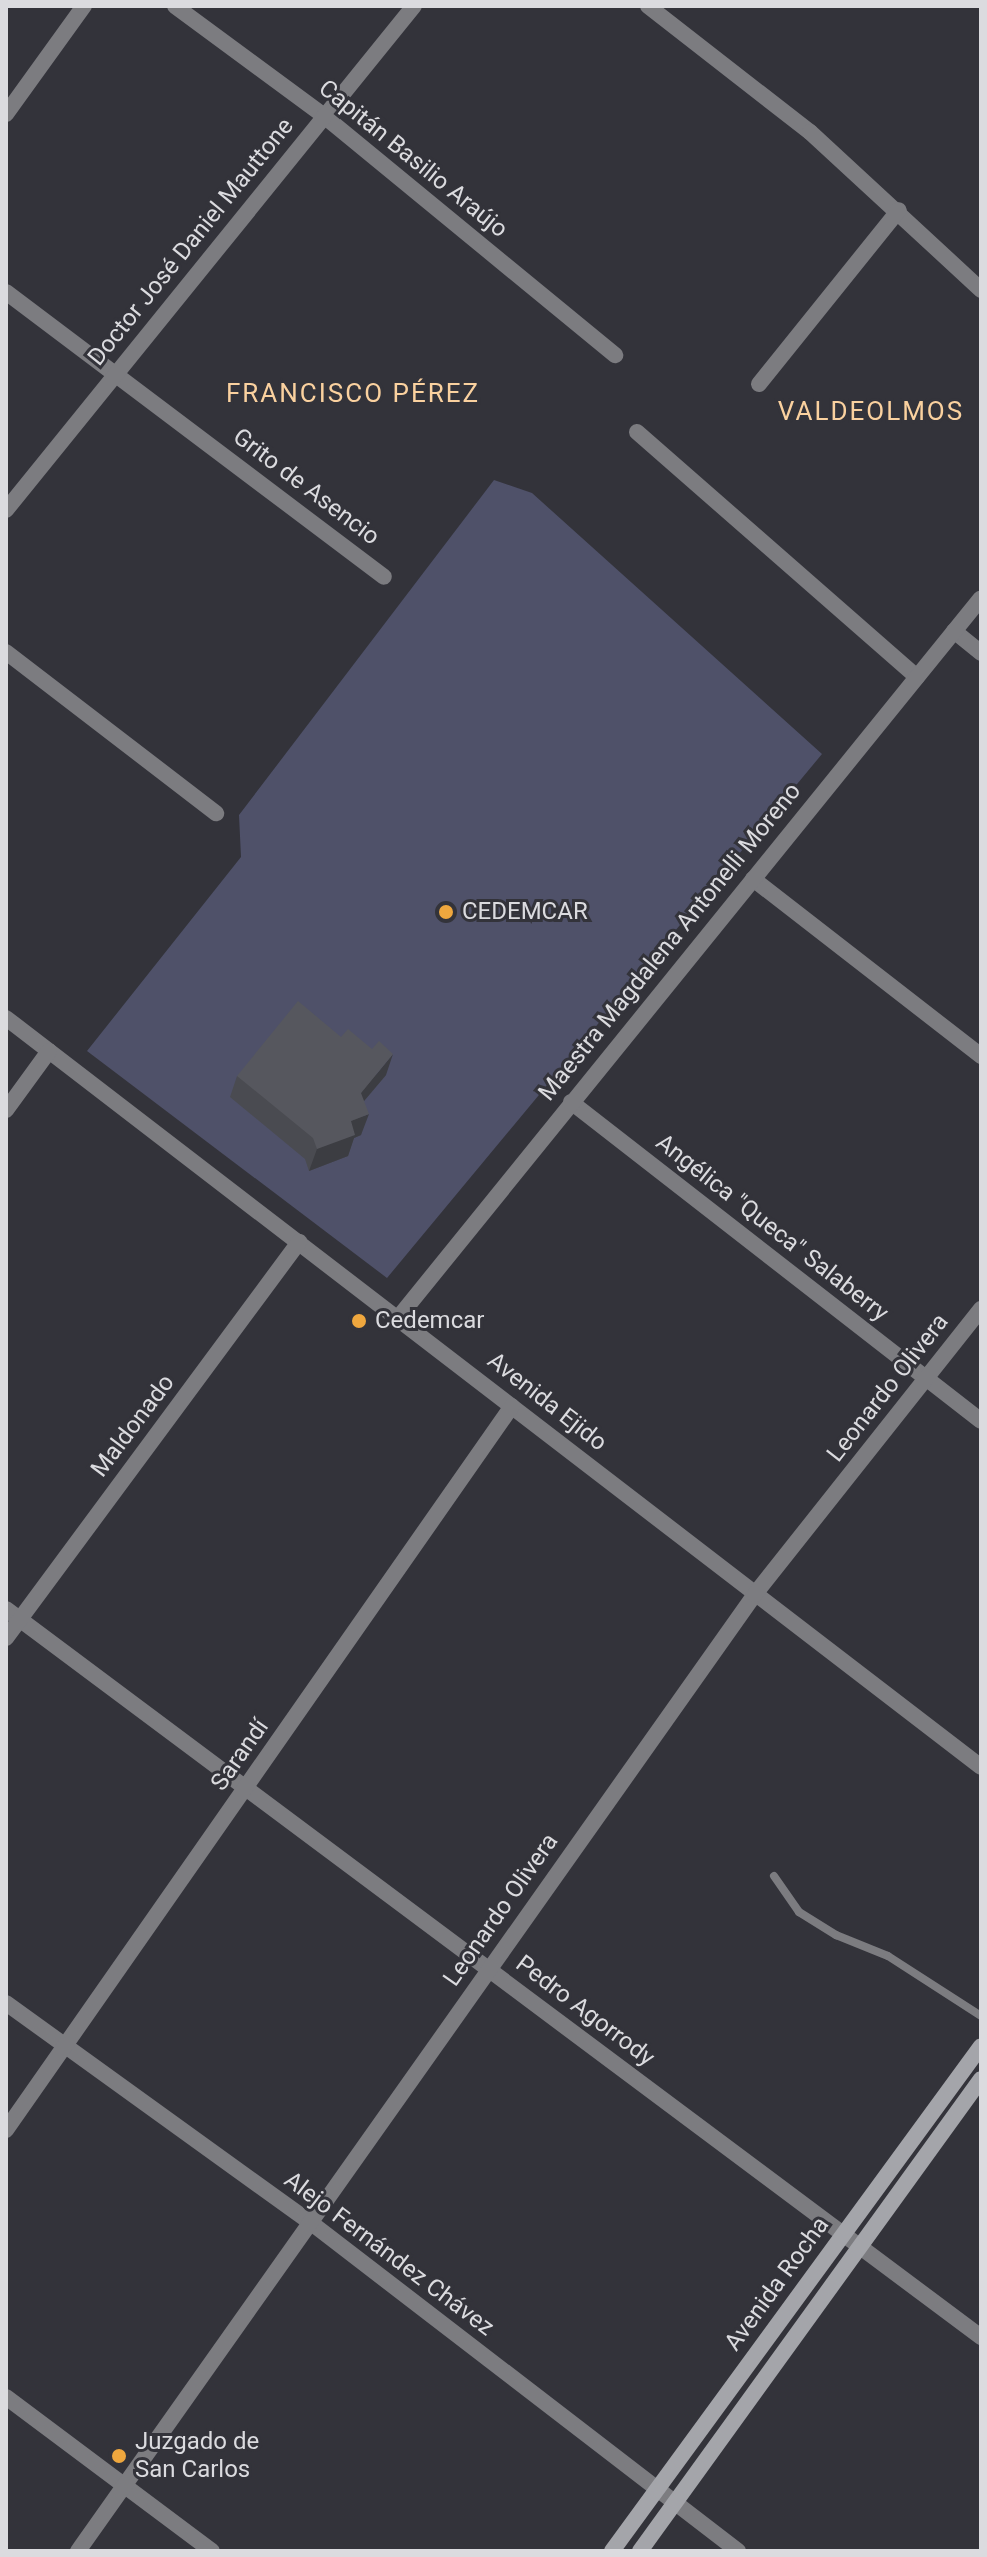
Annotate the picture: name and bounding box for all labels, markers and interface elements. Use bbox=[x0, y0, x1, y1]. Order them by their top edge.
street label: Capitán Basilio Araújo bbox=[313, 74, 513, 244]
street label: Doctor José Daniel Mauttone bbox=[82, 112, 300, 372]
district label: FRANCISCO PÉREZ bbox=[226, 378, 480, 410]
district label: VALDEOLMOS bbox=[778, 396, 964, 428]
street label: Grito de Asencio bbox=[227, 423, 385, 551]
street label: Maestra Magdalena Antonelli Moreno bbox=[533, 777, 807, 1107]
place label: CEDEMCAR bbox=[462, 898, 588, 926]
marker: CEDEMCAR bbox=[437, 903, 455, 921]
street label: Angélica "Queca" Salaberry bbox=[650, 1128, 894, 1328]
place label: Cedemcar bbox=[375, 1307, 484, 1335]
street label: Leonardo Olivera bbox=[821, 1308, 955, 1468]
marker: Cedemcar bbox=[350, 1312, 368, 1330]
street label: Avenida Ejido bbox=[482, 1347, 612, 1457]
street label: Maldonado bbox=[85, 1369, 181, 1483]
street label: Sarandí bbox=[205, 1714, 275, 1796]
street label: Leonardo Olivera bbox=[438, 1828, 564, 1992]
street label: Pedro Agorrody bbox=[510, 1949, 660, 2073]
street label: Alejo Fernández Chávez bbox=[279, 2166, 499, 2342]
street label: Avenida Rocha bbox=[719, 2212, 835, 2356]
place label: Juzgado de San Carlos bbox=[135, 2428, 259, 2484]
marker: Juzgado de San Carlos bbox=[110, 2447, 128, 2465]

